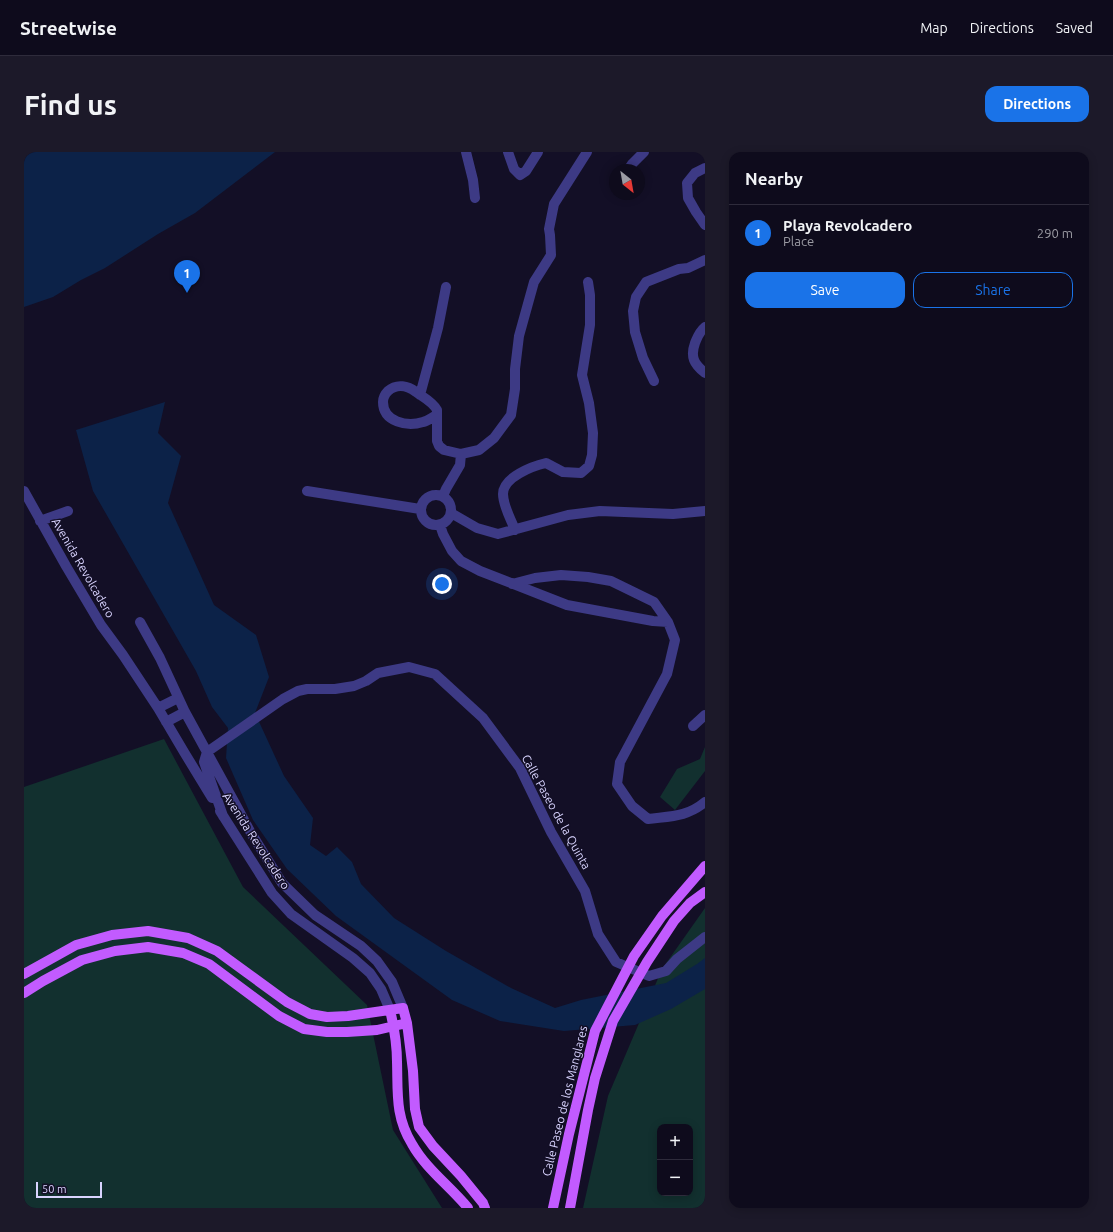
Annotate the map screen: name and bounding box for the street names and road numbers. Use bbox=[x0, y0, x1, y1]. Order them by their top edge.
street label: Avenida Revolcadero bbox=[50, 516, 117, 620]
street label: Calle Paseo de la Quinta bbox=[519, 752, 593, 871]
street label: Avenida Revolcadero bbox=[220, 790, 293, 892]
street label: Calle Paseo de los Manglares bbox=[540, 1024, 590, 1177]

